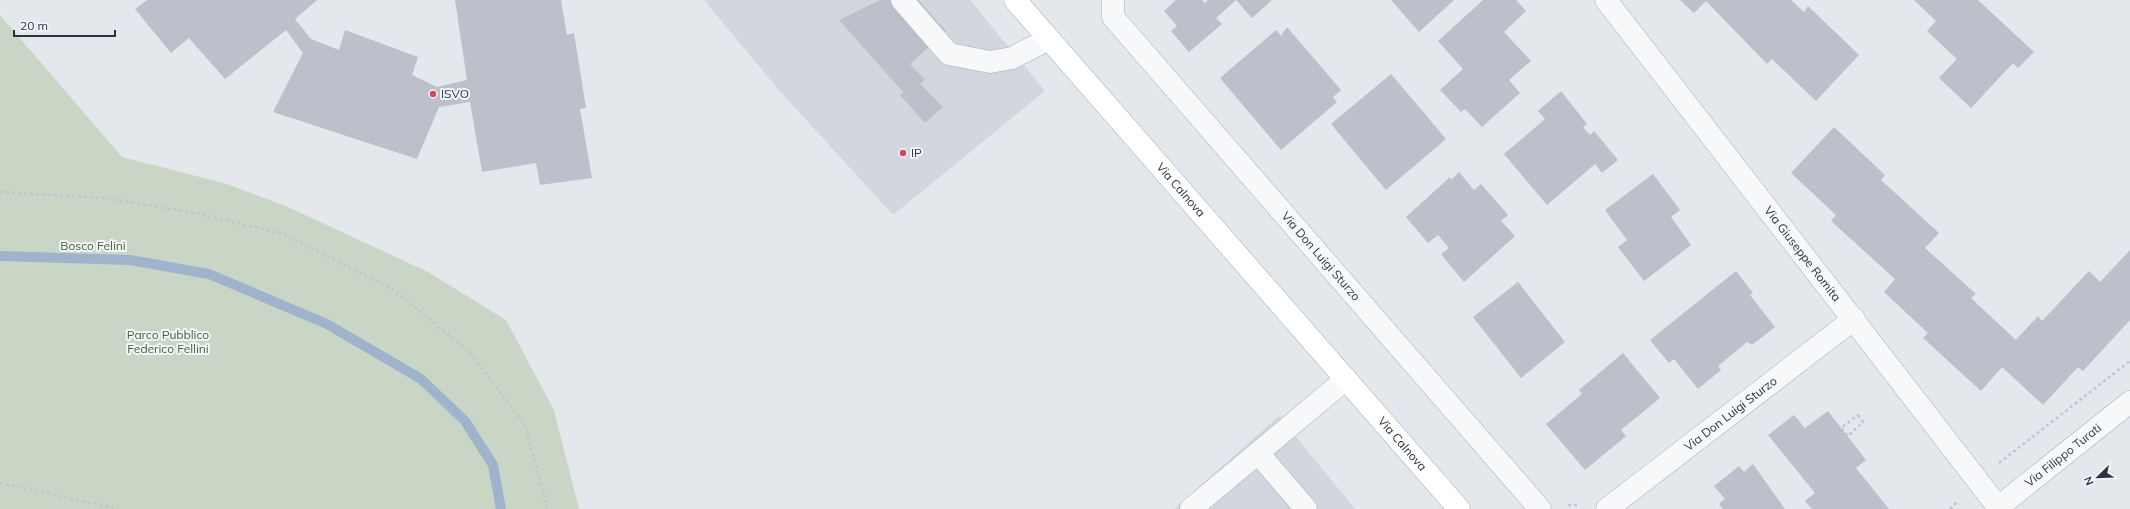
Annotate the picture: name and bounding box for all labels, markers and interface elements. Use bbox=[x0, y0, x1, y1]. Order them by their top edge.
scale bar bbox=[14, 12, 115, 38]
text: 20 m bbox=[20, 18, 48, 33]
place label: ISVO bbox=[441, 86, 469, 101]
marker: ISVO bbox=[428, 89, 438, 99]
place label: IP bbox=[911, 145, 922, 160]
marker: IP bbox=[898, 148, 908, 158]
street label: Via Calnova bbox=[1153, 159, 1209, 220]
street label: Via Giuseppe Romita bbox=[1761, 203, 1844, 304]
street label: Via Don Luigi Sturzo bbox=[1278, 208, 1364, 304]
park label: Bosco Felini bbox=[60, 238, 126, 253]
park label: Parco Pubblico Federico Fellini bbox=[127, 327, 209, 356]
street label: Via Don Luigi Sturzo bbox=[1681, 373, 1780, 454]
street label: Via Calnova bbox=[1375, 413, 1430, 474]
street label: Via Filippo Turati bbox=[2022, 420, 2104, 490]
north arrow bbox=[2078, 457, 2118, 497]
text: N bbox=[2081, 474, 2097, 487]

